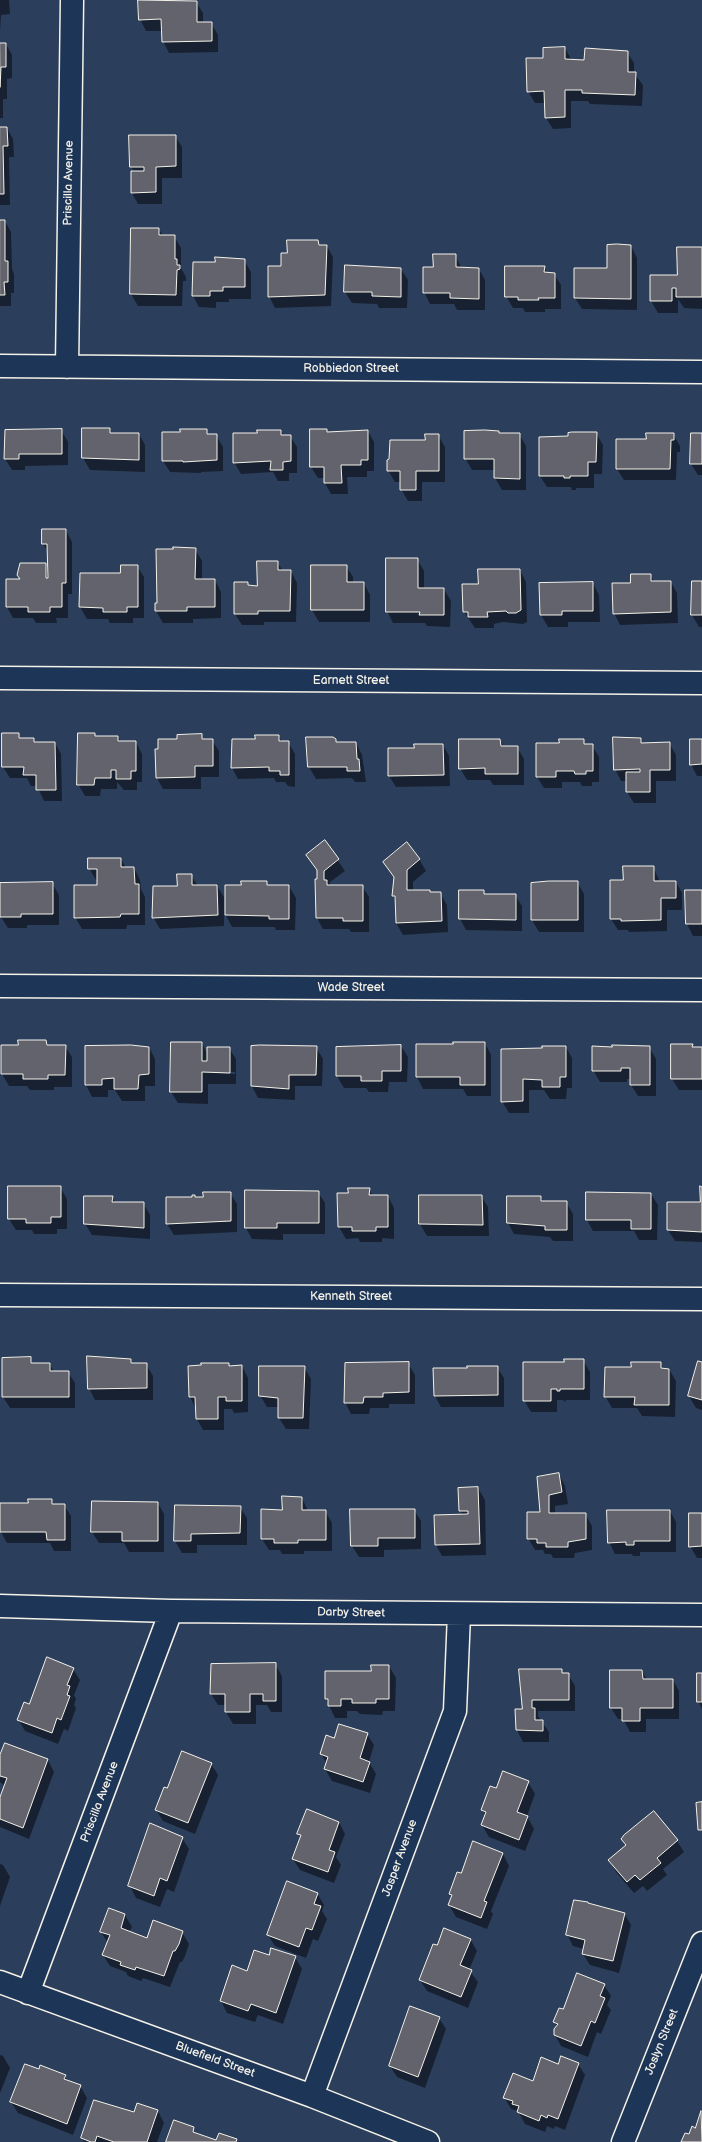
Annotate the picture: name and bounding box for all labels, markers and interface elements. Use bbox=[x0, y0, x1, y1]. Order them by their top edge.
street label: Priscilla Avenue bbox=[61, 140, 77, 226]
street label: Robbiedon Street bbox=[303, 362, 399, 376]
street label: Earnett Street bbox=[313, 674, 389, 688]
street label: Wade Street bbox=[317, 981, 385, 995]
street label: Kenneth Street bbox=[310, 1290, 392, 1304]
street label: Darby Street bbox=[317, 1605, 385, 1621]
street label: Priscilla Avenue bbox=[78, 1760, 122, 1844]
street label: Jasper Avenue bbox=[379, 1818, 421, 1898]
street label: Joslyn Street bbox=[642, 2007, 682, 2077]
street label: Bluefield Street bbox=[173, 2039, 257, 2081]

